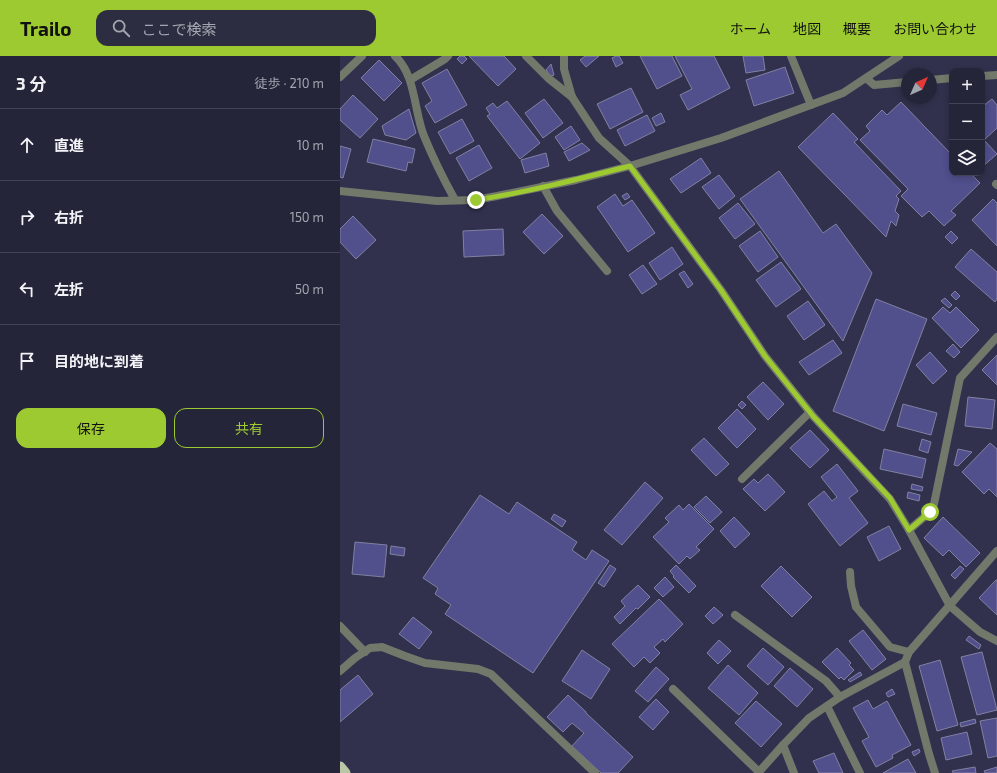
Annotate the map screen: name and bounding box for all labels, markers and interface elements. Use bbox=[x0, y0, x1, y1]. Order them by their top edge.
search box bbox=[96, 10, 376, 46]
text: Trailo bbox=[20, 17, 72, 40]
icon: search bbox=[110, 17, 132, 39]
text: ここで検索 bbox=[142, 20, 217, 38]
text: ホーム bbox=[729, 20, 771, 37]
text: 地図 bbox=[793, 20, 821, 37]
text: 概要 bbox=[843, 20, 871, 37]
text: お問い合わせ bbox=[893, 20, 977, 37]
north arrow bbox=[901, 68, 937, 104]
map controls bbox=[949, 68, 985, 176]
button: + bbox=[949, 68, 985, 104]
text: 3 分 bbox=[16, 73, 46, 93]
text: 徒歩 · 210 m bbox=[255, 75, 324, 91]
button: − bbox=[949, 104, 985, 140]
icon: ahead bbox=[16, 134, 38, 156]
text: 直進 bbox=[54, 136, 84, 154]
text: 10 m bbox=[297, 137, 324, 153]
button: layers bbox=[949, 140, 985, 176]
route end bbox=[467, 191, 485, 209]
icon: right bbox=[16, 206, 38, 228]
text: 右折 bbox=[54, 208, 84, 226]
text: 150 m bbox=[290, 209, 324, 225]
icon: left bbox=[16, 278, 38, 300]
text: 左折 bbox=[54, 280, 84, 298]
text: 50 m bbox=[295, 281, 324, 297]
icon: arrive bbox=[16, 350, 38, 372]
text: 目的地に到着 bbox=[54, 352, 144, 370]
button: 保存 bbox=[16, 408, 166, 448]
button: 共有 bbox=[174, 408, 324, 448]
route start bbox=[921, 503, 939, 521]

